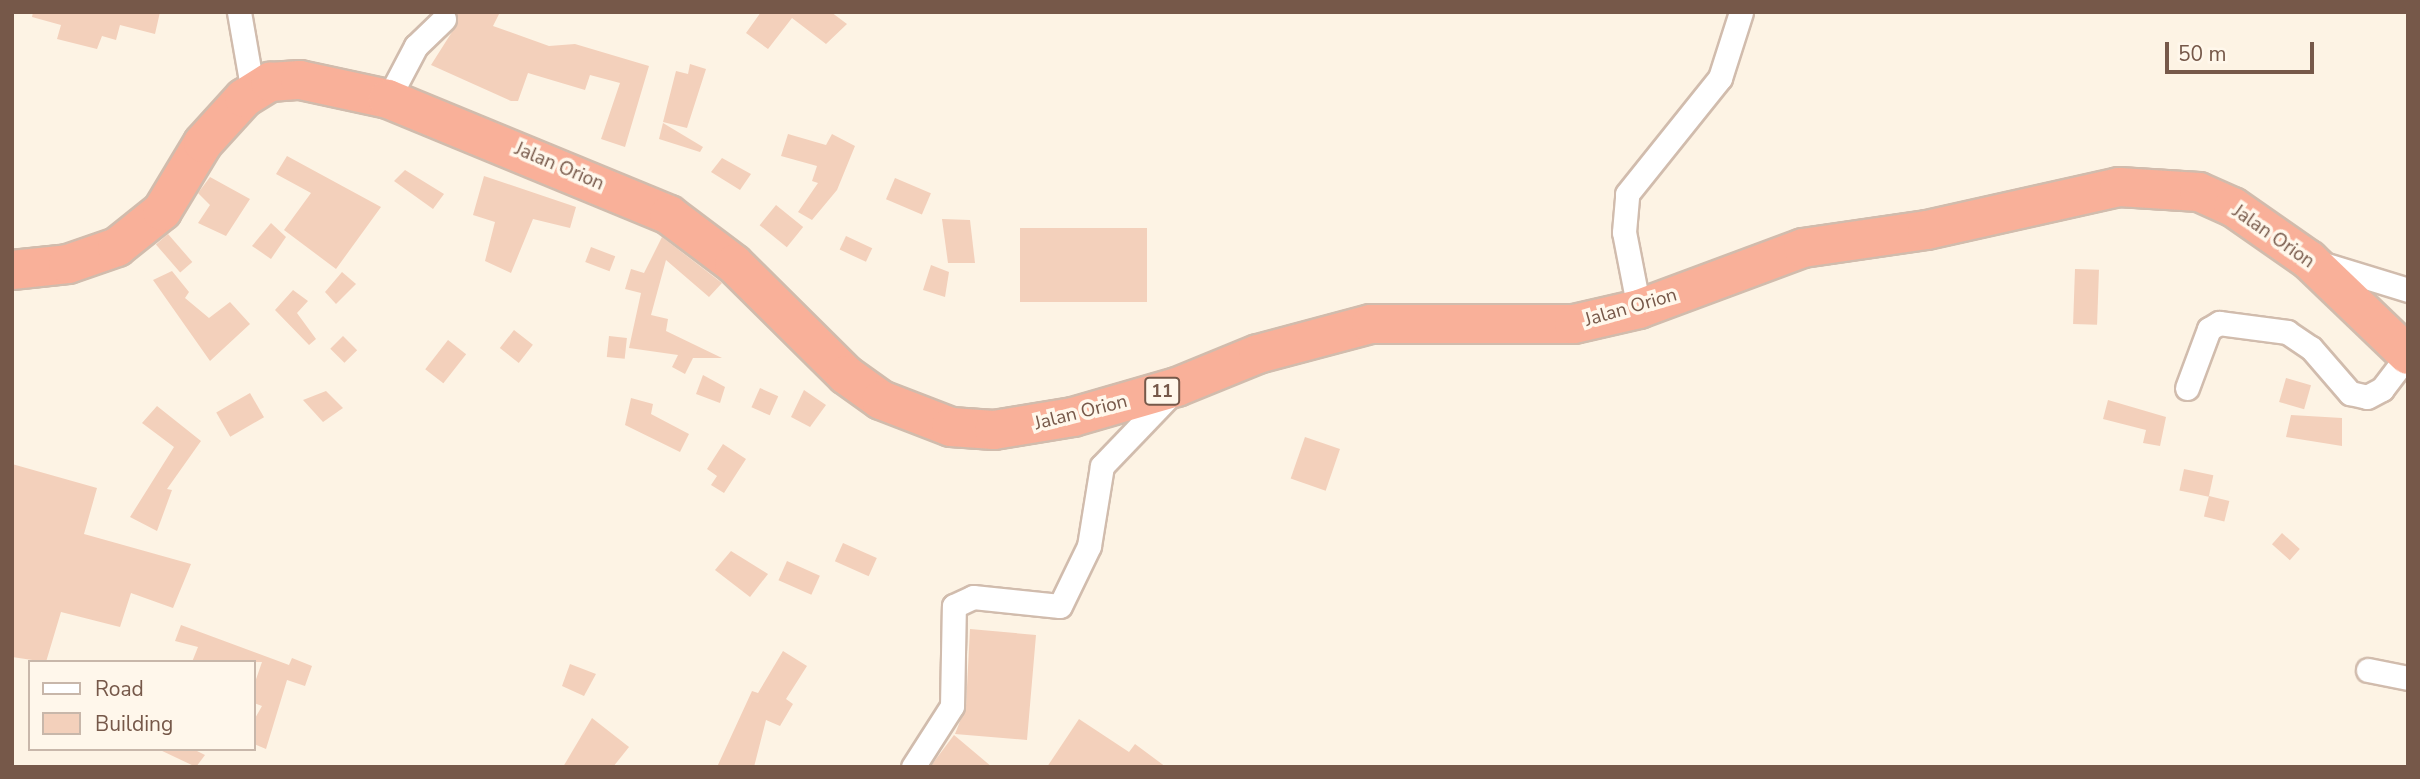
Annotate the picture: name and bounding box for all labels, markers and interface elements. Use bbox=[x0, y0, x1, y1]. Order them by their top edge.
scale bar bbox=[2168, 28, 2317, 72]
text: 50 m bbox=[2178, 40, 2227, 68]
street label: Jalan Orion bbox=[511, 138, 607, 196]
street label: Jalan Orion bbox=[2228, 200, 2318, 274]
street label: Jalan Orion bbox=[1582, 284, 1680, 332]
road number: 11 bbox=[1143, 376, 1181, 405]
street label: Jalan Orion bbox=[1032, 390, 1130, 436]
legend bbox=[28, 660, 256, 751]
text: Road bbox=[95, 675, 144, 703]
text: Building bbox=[95, 710, 173, 738]

